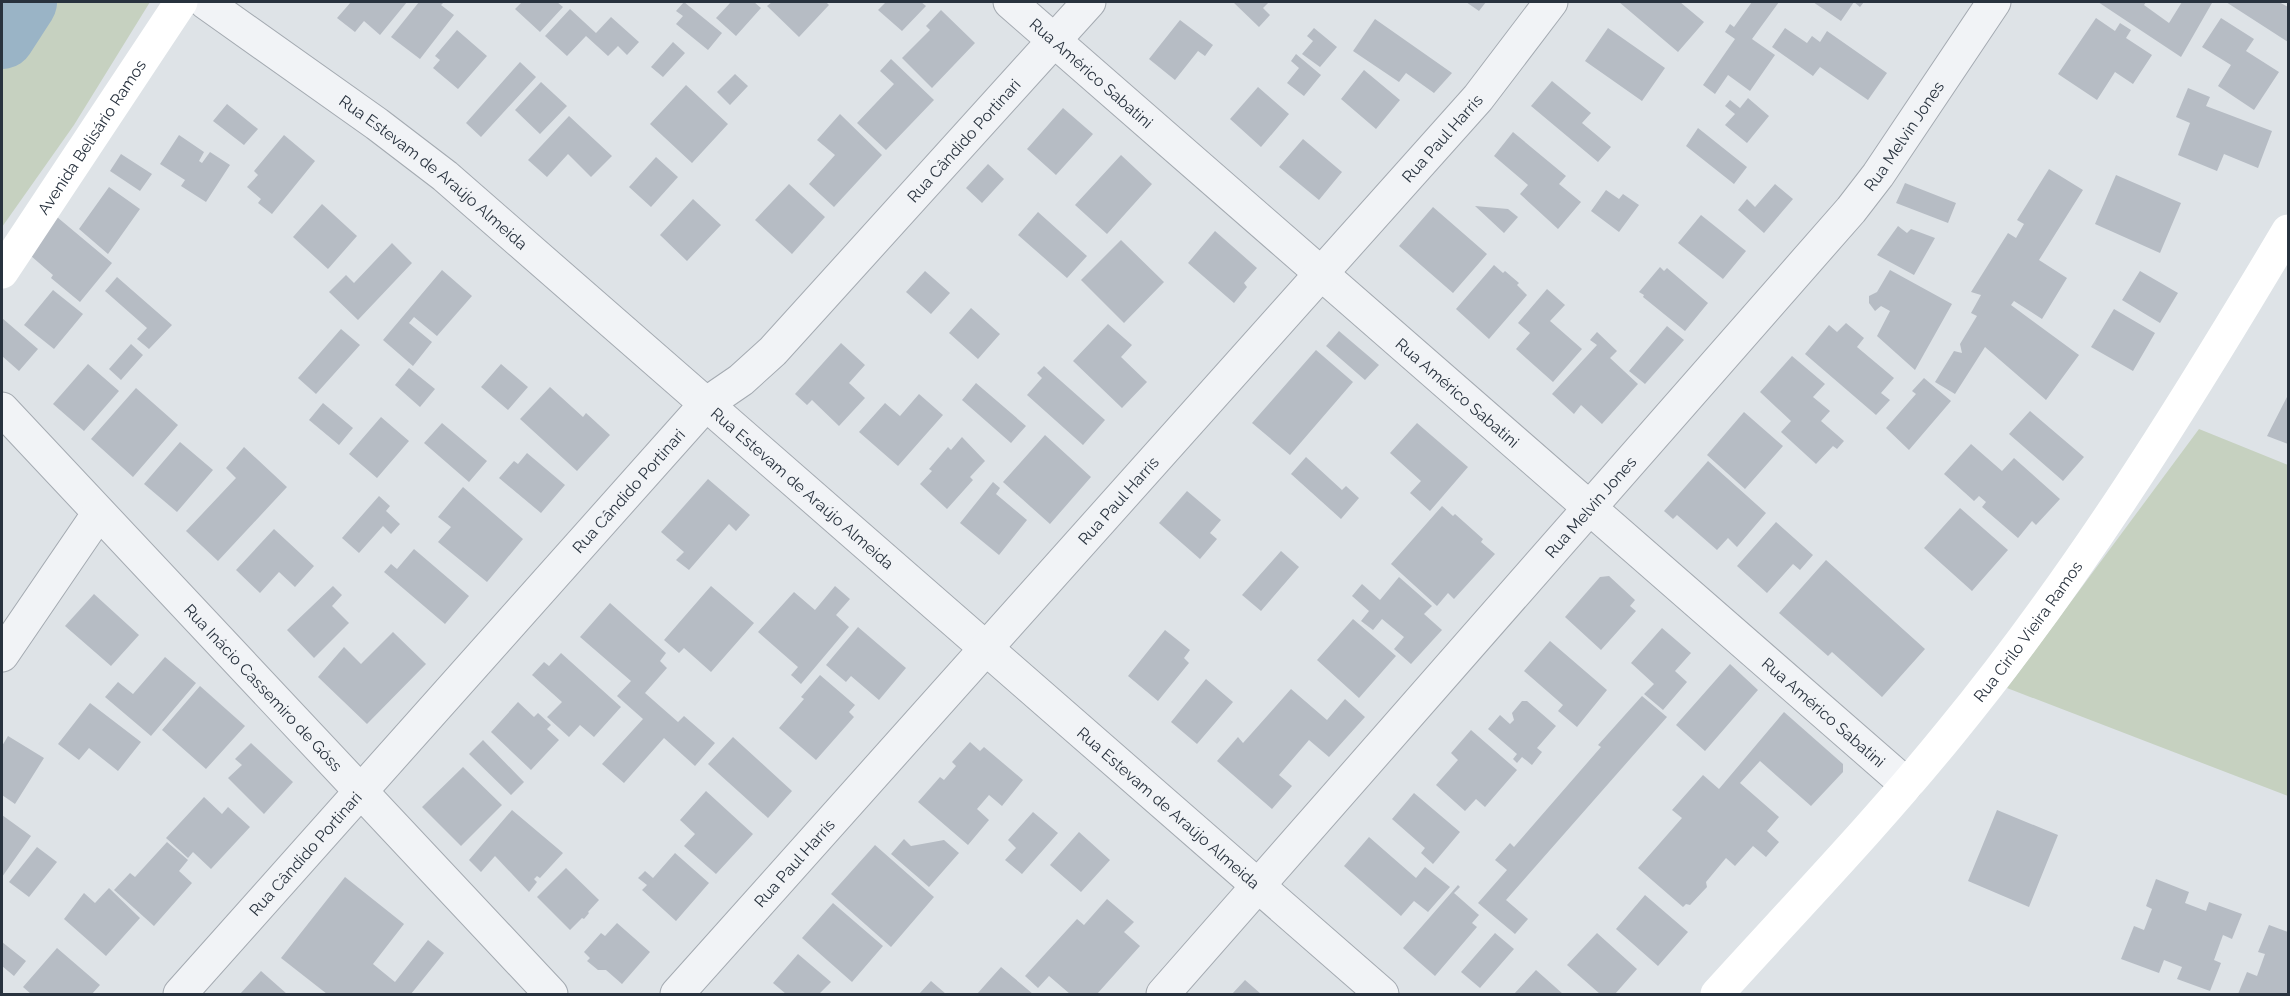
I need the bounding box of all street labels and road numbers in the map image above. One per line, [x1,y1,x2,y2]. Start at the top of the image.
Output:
street label: Rua Américo Sabatini [1026,15,1157,132]
street label: Avenida Belisário Ramos [34,56,150,218]
street label: Rua Cândido Portinari [903,75,1025,206]
street label: Rua Melvin Jones [1860,78,1948,195]
street label: Rua Paul Harris [1398,90,1487,186]
street label: Rua Estevam de Araújo Almeida [335,91,531,254]
street label: Rua Américo Sabatini [1392,334,1523,452]
street label: Rua Estevam de Araújo Almeida [707,404,897,573]
street label: Rua Cândido Portinari [569,425,689,557]
street label: Rua Melvin Jones [1541,452,1641,562]
street label: Rua Paul Harris [1074,453,1163,549]
street label: Rua Cirilo Vieira Ramos [1970,557,2087,706]
street label: Rua Inácio Cassemiro de Góss [180,600,346,776]
street label: Rua Américo Sabatini [1758,654,1889,771]
street label: Rua Estevam de Araújo Almeida [1073,723,1263,893]
street label: Rua Cândido Portinari [245,788,366,920]
street label: Rua Paul Harris [750,815,839,911]

